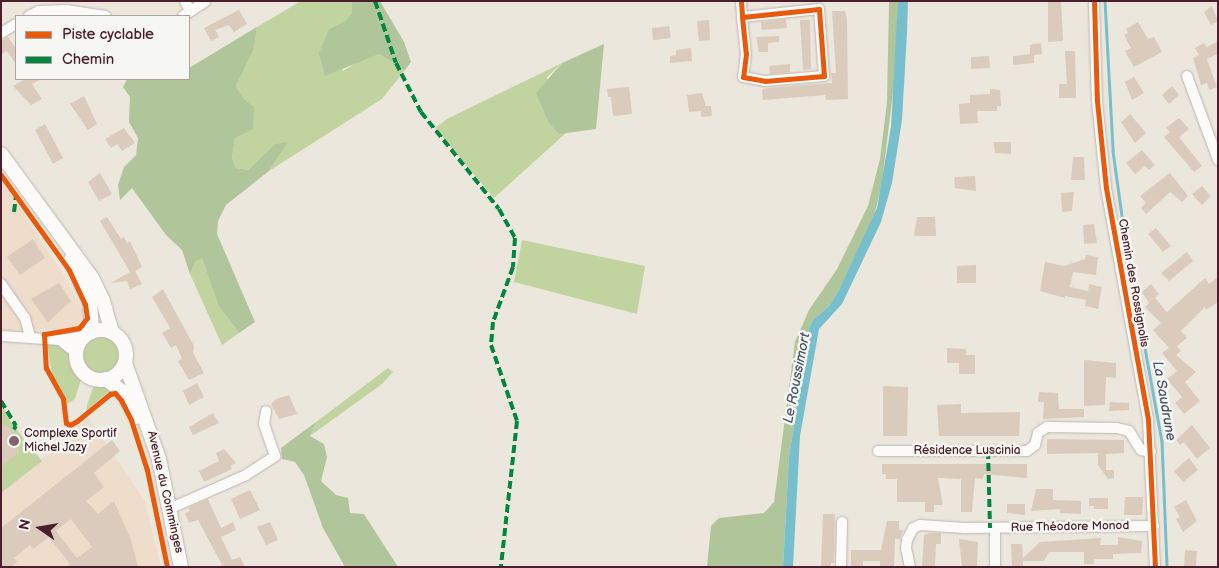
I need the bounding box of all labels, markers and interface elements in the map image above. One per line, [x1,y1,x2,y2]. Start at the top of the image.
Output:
legend [15,15,190,80]
text: Piste cyclable [62,25,154,44]
text: Chemin [62,50,114,69]
street label: Chemin des Rossignolis [1115,218,1151,348]
water label: Le Roussimort [780,331,814,425]
water label: La Saudrune [1149,360,1179,442]
place label: Complexe Sportif Michel Jazy [24,427,117,455]
street label: Avenue du Comminges [144,429,186,555]
marker: Complexe Sportif Michel Jazy [8,435,20,447]
street label: Résidence Luscinia [913,444,1021,458]
north arrow [15,503,65,553]
text: N [15,517,34,532]
street label: Rue Théodore Monod [1010,519,1130,535]

